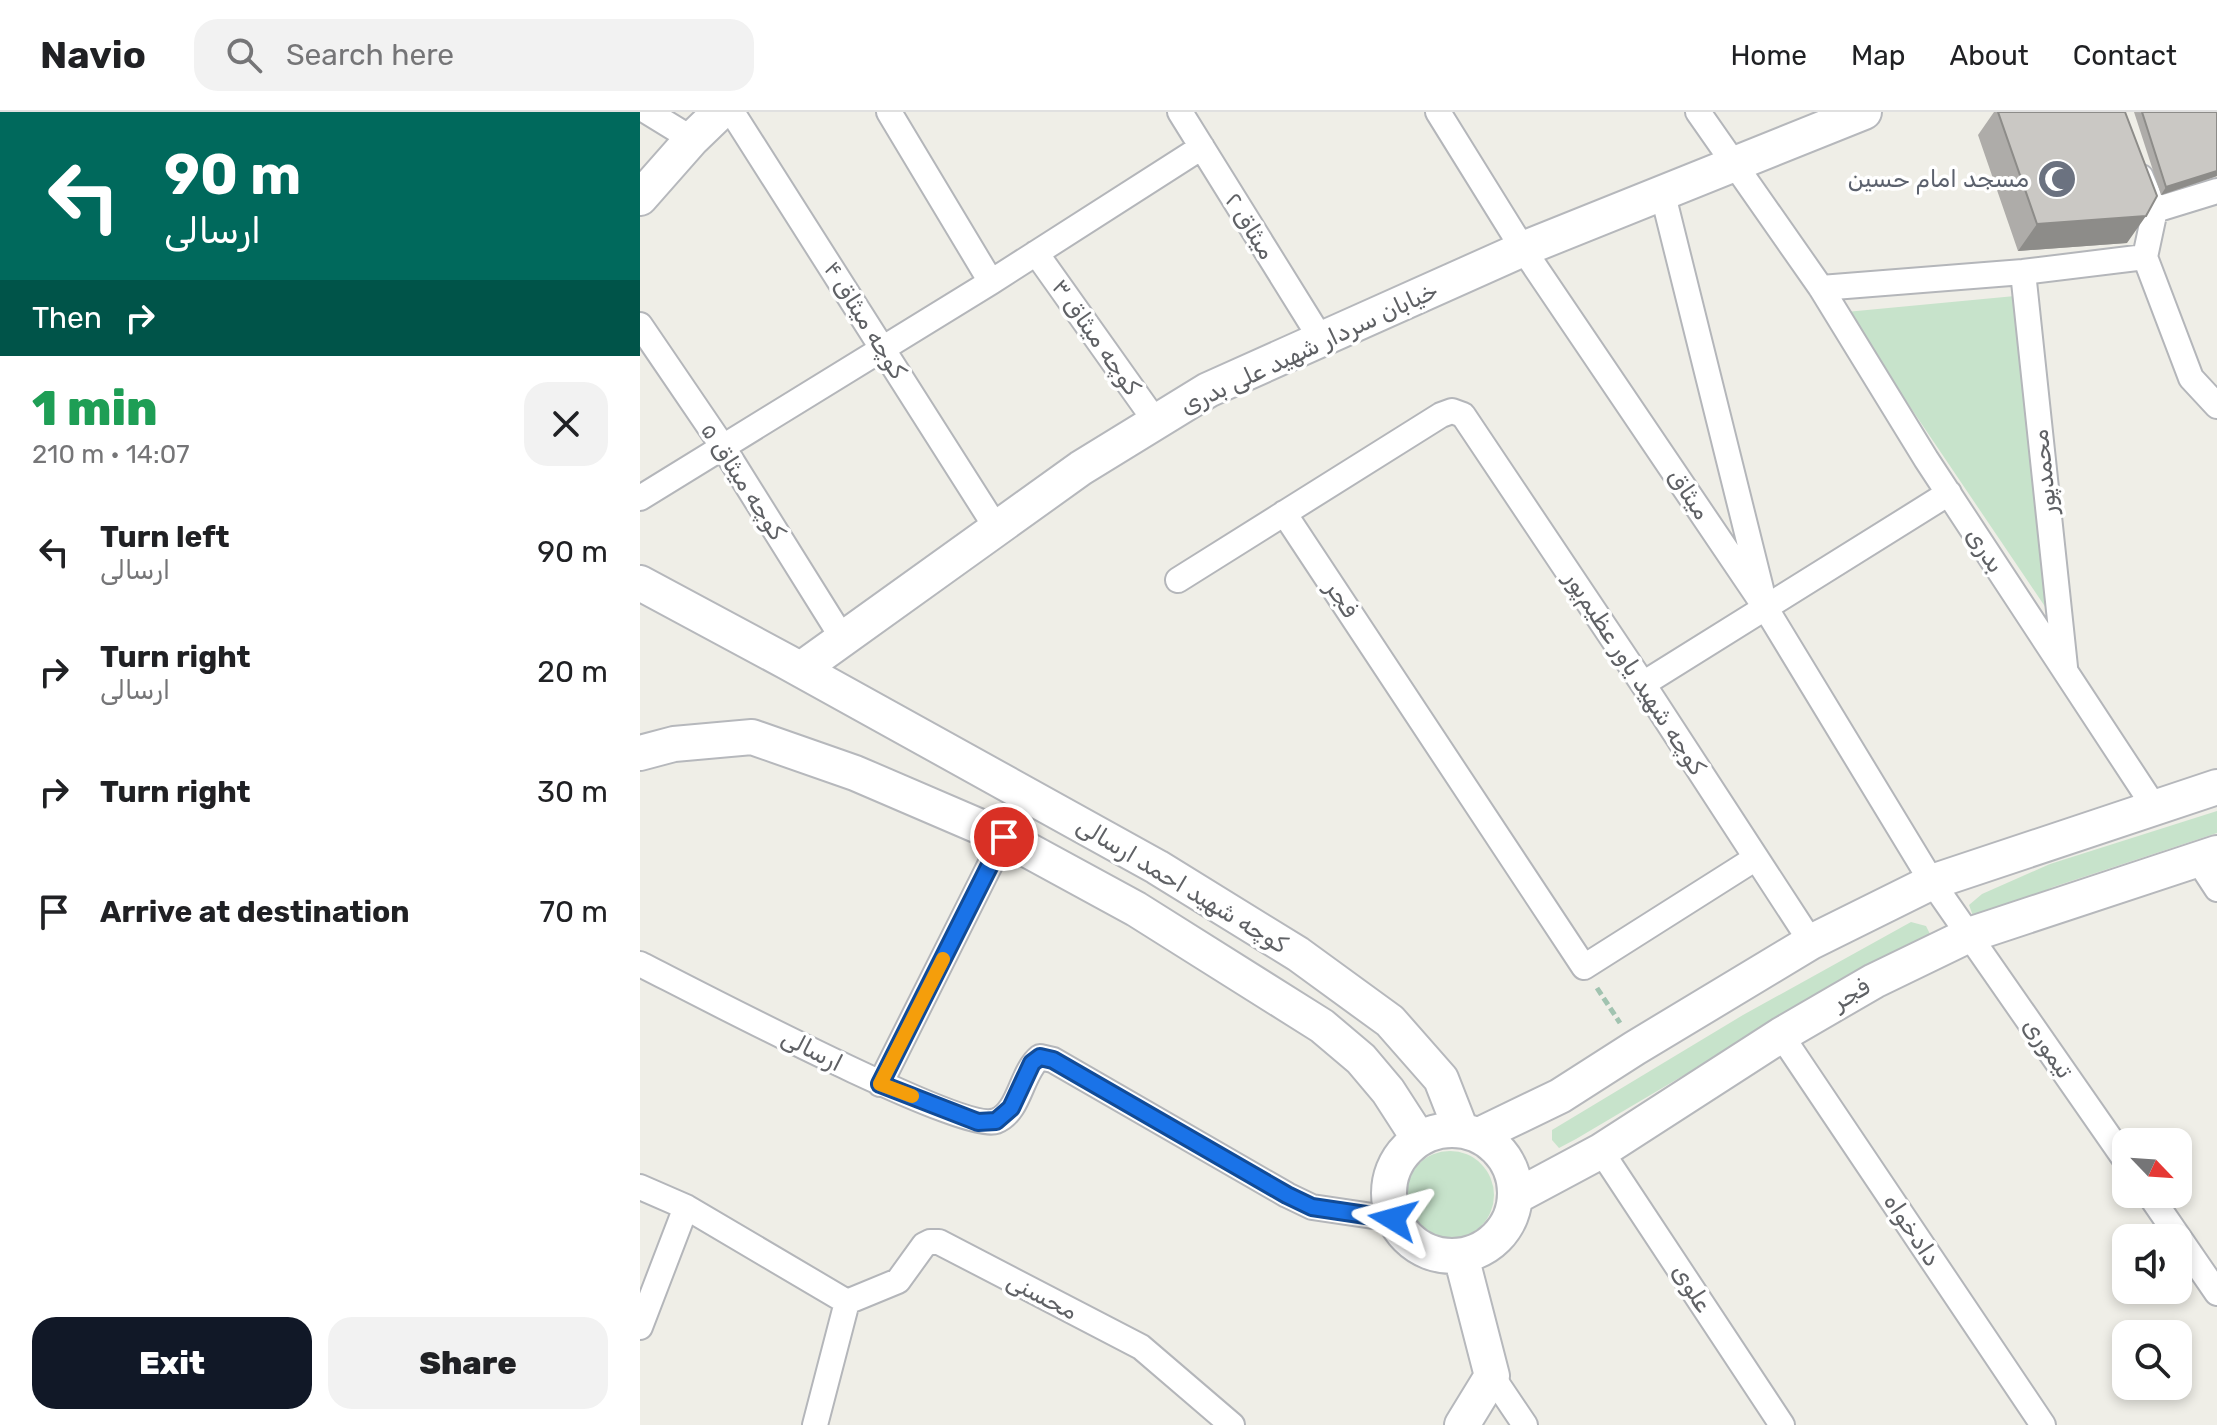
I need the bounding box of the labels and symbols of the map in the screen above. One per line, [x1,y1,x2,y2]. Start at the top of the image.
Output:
mosque icon: مسجد امام حسین [2036,158,2078,200]
place label: مسجد امام حسین [1848,165,2029,195]
street label: میثاق ۲ [1219,188,1281,264]
street label: کوچه میثاق ۴ [818,256,912,384]
street label: کوچه میثاق ۳ [1046,274,1146,400]
street label: خیابان سردار شهید علی بدری [1176,276,1442,420]
street label: کوچه میثاق ۵ [695,417,791,545]
street label: محمدپور [2026,428,2065,518]
street label: میثاق [1662,463,1716,525]
street label: بدری [1960,522,2010,578]
street label: کوچه شهید یاور عظیم‌پور [1556,564,1711,781]
street label: فجر [1318,573,1364,623]
pin [970,803,1038,871]
street label: کوچه شهید احمد ارسالی [1072,811,1293,959]
street label: فجر [1826,972,1875,1017]
street label: تیموری [2017,1012,2079,1084]
street label: ارسالی [777,1023,847,1077]
north arrow [2112,1128,2192,1208]
position arrow [1351,1177,1435,1261]
street label: دادخواه [1878,1189,1946,1271]
street label: علوی [1666,1259,1718,1317]
street label: محسنی [1002,1266,1082,1326]

